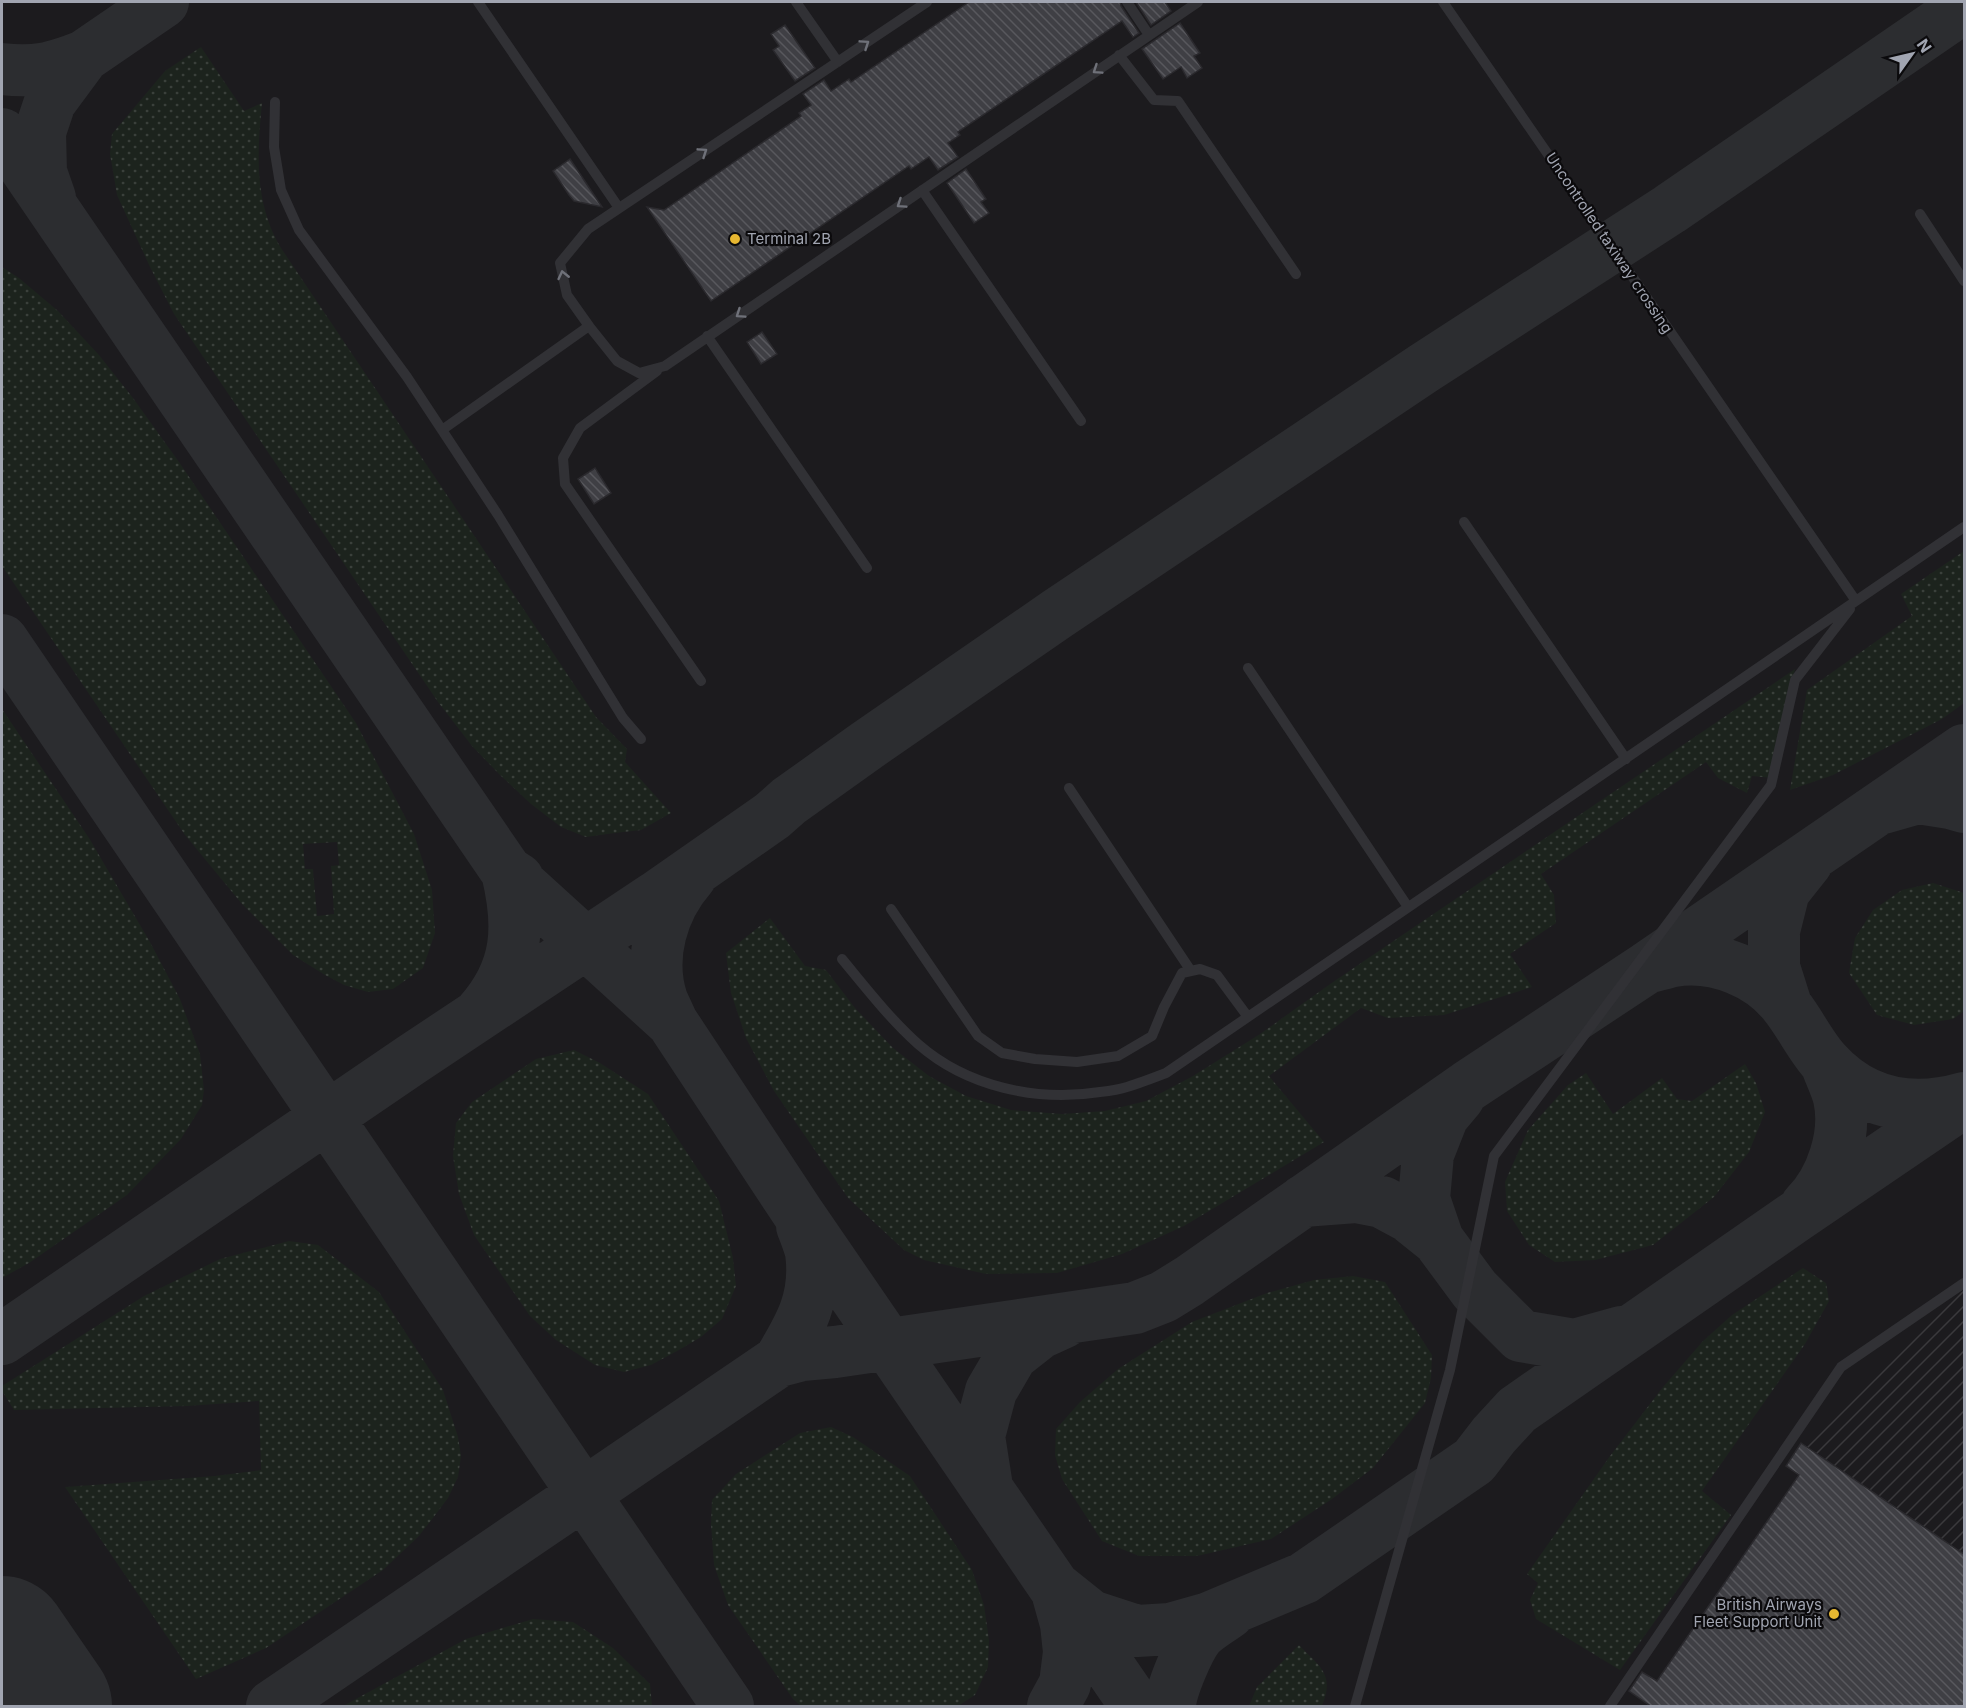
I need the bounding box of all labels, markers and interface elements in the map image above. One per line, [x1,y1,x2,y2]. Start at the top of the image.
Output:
north arrow [1882,24,1942,84]
text: N [1913,35,1936,56]
one-way arrow [859,40,870,51]
one-way arrow [1093,63,1104,74]
one-way arrow [697,148,708,159]
street label: Uncontrolled taxiway crossing [1542,149,1677,337]
one-way arrow [897,196,908,207]
place label: Terminal 2B [747,229,831,248]
marker: Terminal 2B [728,232,742,246]
one-way arrow [557,270,570,280]
one-way arrow [736,307,747,318]
place label: British Airways Fleet Support Unit [1693,1595,1822,1631]
marker: British Airways Fleet Support Unit [1827,1607,1841,1621]

